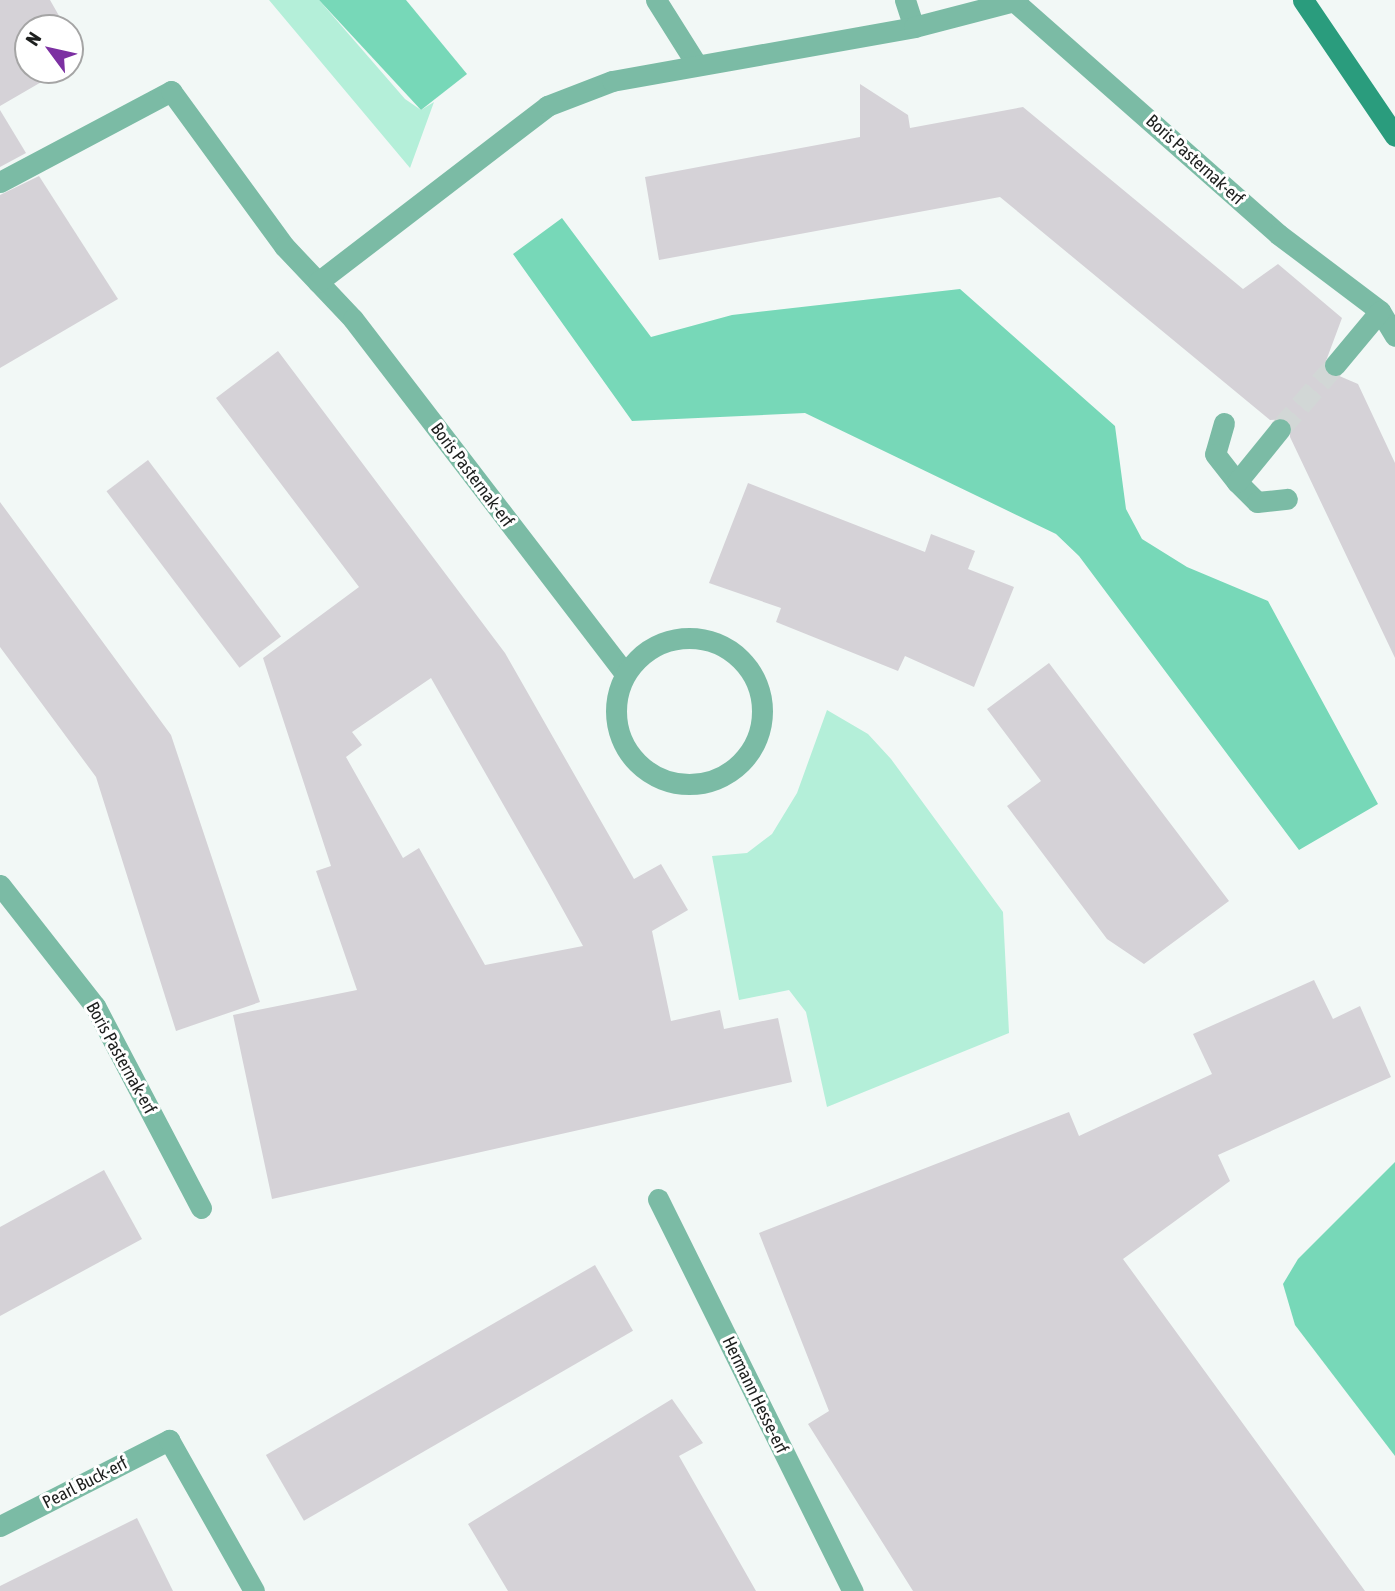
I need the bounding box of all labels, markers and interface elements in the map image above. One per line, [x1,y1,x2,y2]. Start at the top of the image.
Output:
north arrow [14,14,84,84]
text: N [21,28,45,49]
street label: Boris Pasternak-erf [1141,110,1249,210]
street label: Boris Pasternak-erf [426,419,518,531]
street label: Boris Pasternak-erf [81,998,161,1118]
street label: Hermann Hesse-erf [717,1333,793,1457]
street label: Pearl Buck-erf [39,1452,131,1514]

